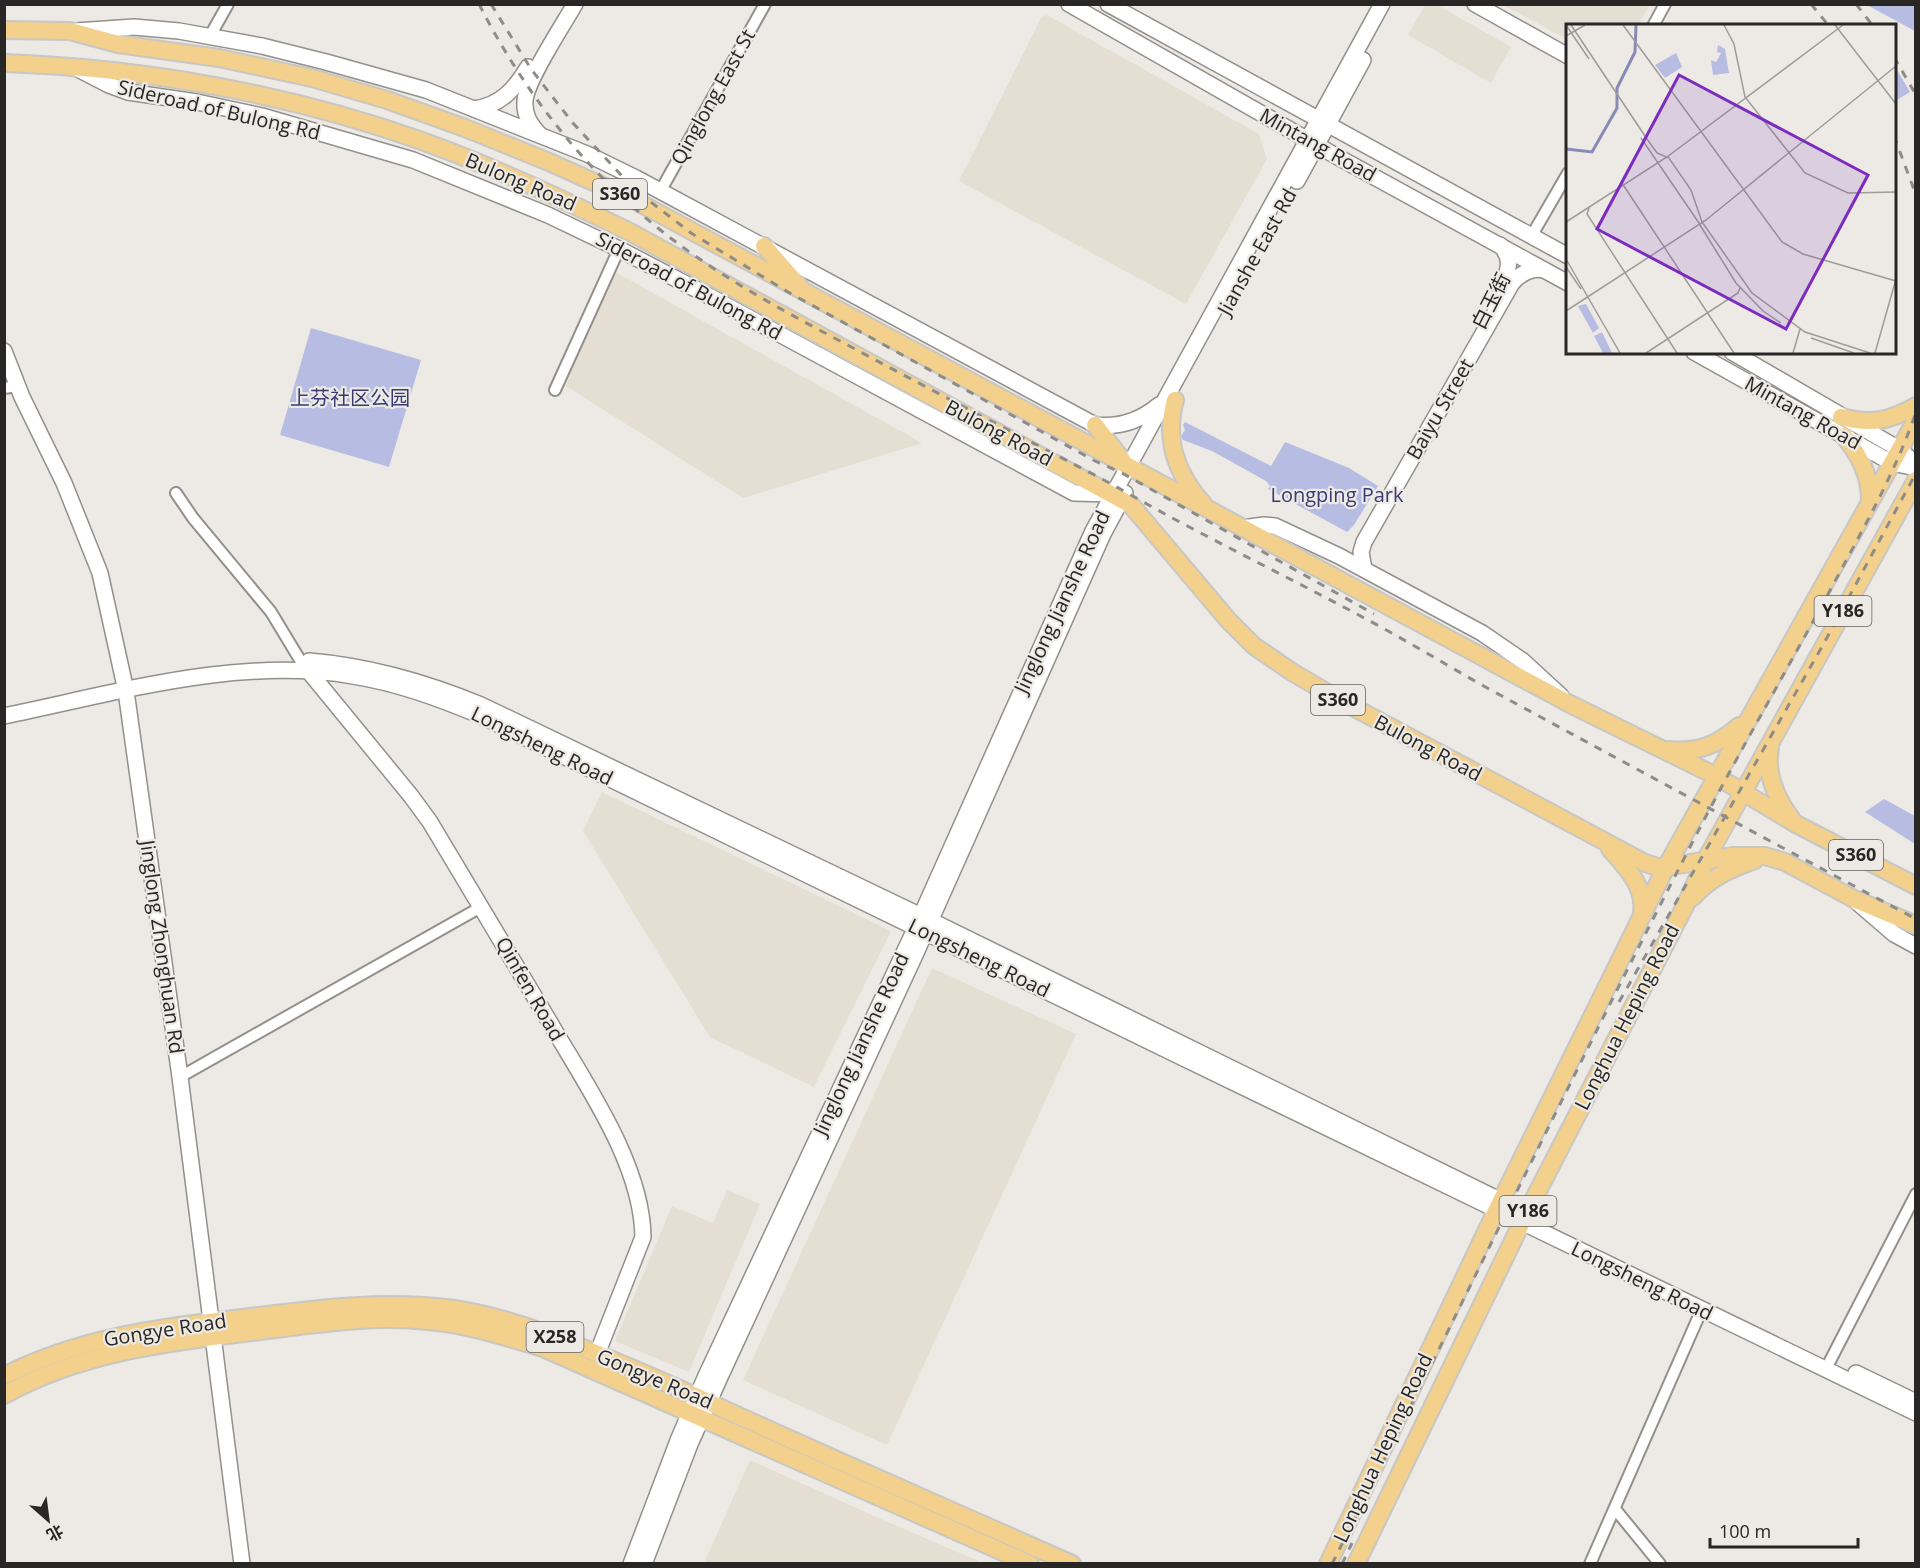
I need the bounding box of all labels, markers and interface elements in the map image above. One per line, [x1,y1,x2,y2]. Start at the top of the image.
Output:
street label: Qinglong East St [664,24,761,169]
inset map [1566,24,1896,354]
street label: Sideroad of Bulong Rd [115,73,323,146]
street label: Mintang Road [1255,101,1381,188]
street label: Bulong Road [461,146,581,217]
road number: S360 [593,179,647,209]
street label: Jianshe East Rd [1210,184,1302,322]
street label: Sideroad of Bulong Rd [591,225,787,346]
street label: 白玉街 [1465,268,1516,334]
street label: Baiyu Street [1400,353,1479,464]
street label: Mintang Road [1740,369,1866,456]
park label: 上芬社区公园 [290,384,410,411]
street label: Bulong Road [941,393,1058,472]
park label: Longping Park [1270,481,1404,508]
street label: Jinglong Jianshe Road [1006,506,1116,699]
road number: Y186 [1814,596,1872,626]
road number: S360 [1311,685,1365,715]
street label: Longsheng Road [467,700,618,792]
street label: Bulong Road [1370,708,1487,787]
street label: Jinglong Zhonghuan Rd [134,836,191,1056]
road number: S360 [1829,840,1883,870]
street label: Longsheng Road [904,912,1055,1004]
street label: Longhua Heping Road [1568,919,1685,1115]
street label: Qinfen Road [490,932,571,1046]
street label: Jinglong Jianshe Road [805,948,915,1141]
road number: Y186 [1500,1196,1556,1226]
street label: Longsheng Road [1567,1235,1718,1327]
street label: Gongye Road [102,1306,228,1353]
road number: X258 [526,1322,584,1352]
street label: Gongye Road [593,1342,717,1415]
street label: Longhua Heping Road [1327,1349,1438,1547]
north arrow [18,1490,78,1550]
scale bar [1710,1511,1858,1549]
text: 100 m [1719,1519,1771,1543]
text: 北 [43,1520,67,1547]

